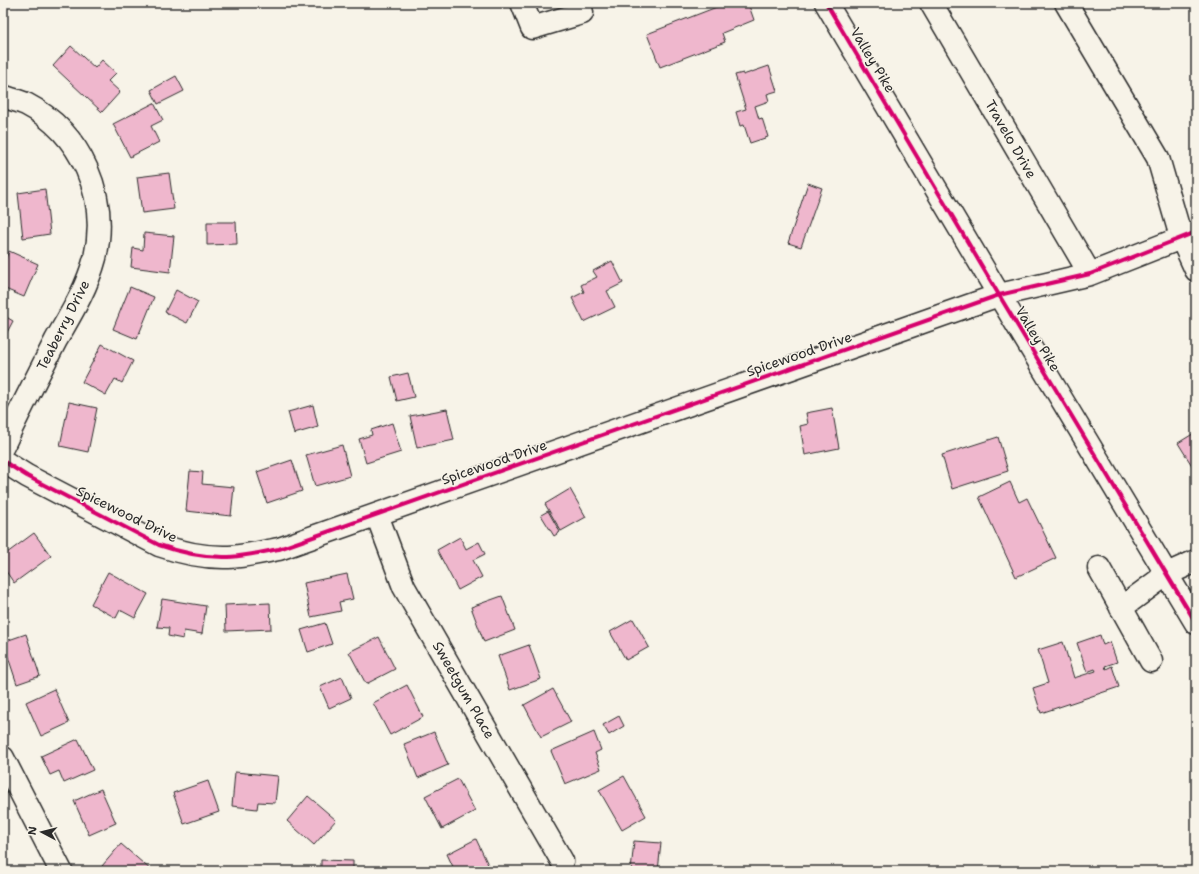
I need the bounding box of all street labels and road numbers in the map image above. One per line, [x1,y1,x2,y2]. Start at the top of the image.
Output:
street label: Valley Pike [846,24,900,96]
street label: Travelo Drive [981,96,1041,182]
street label: Teaberry Drive [33,277,93,373]
street label: Valley Pike [1011,303,1065,375]
street label: Spicewood Drive [744,327,854,380]
street label: Spicewood Drive [439,435,549,488]
street label: Spicewood Drive [73,482,181,546]
street label: Sweetgum Place [429,638,499,742]

